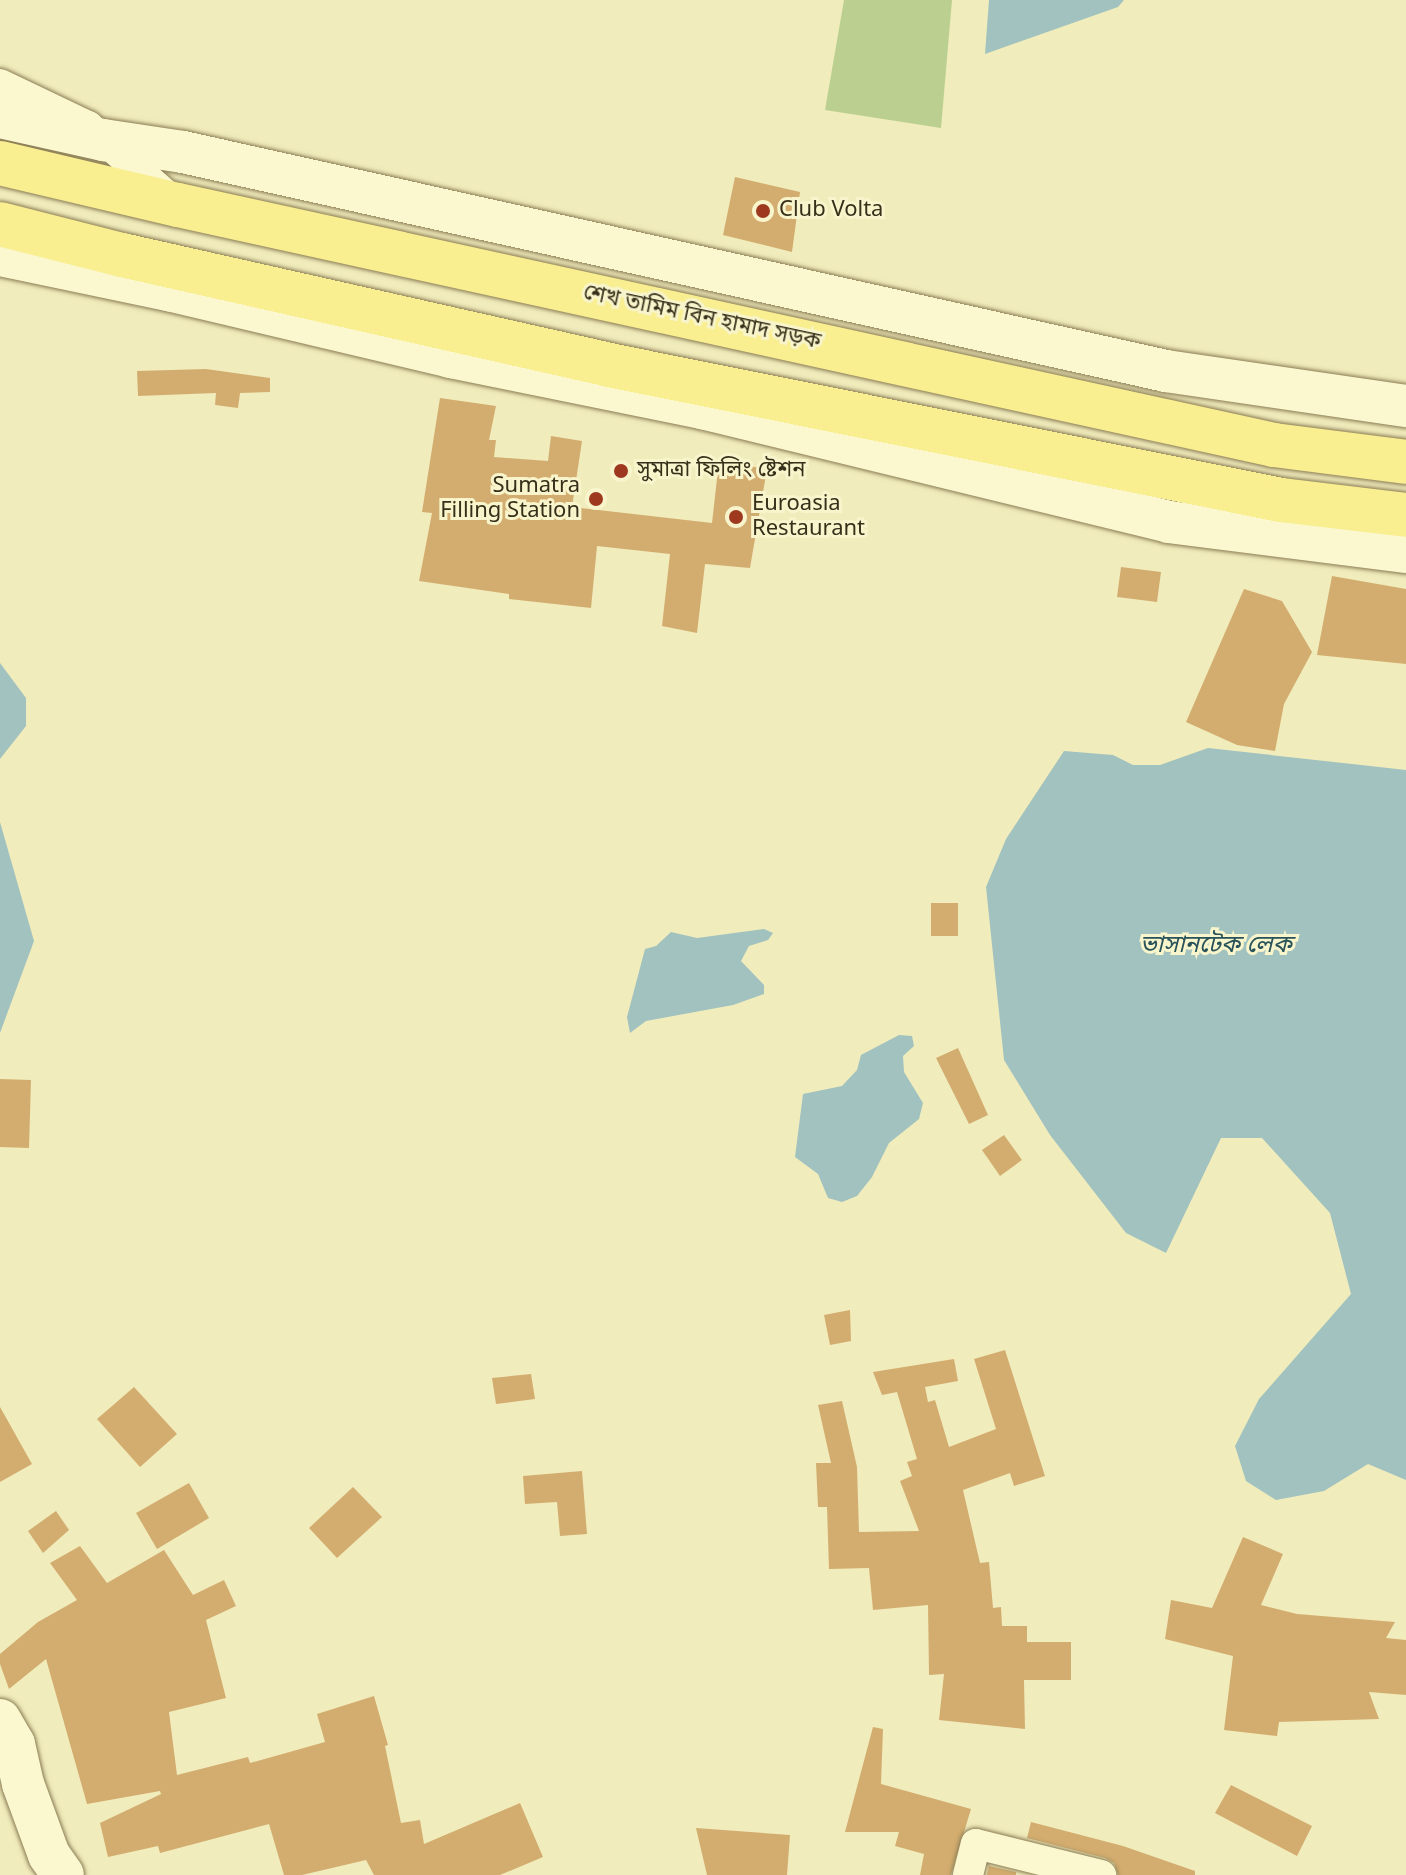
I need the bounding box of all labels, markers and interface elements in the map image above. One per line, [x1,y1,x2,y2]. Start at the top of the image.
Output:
place label: Club Volta [779,198,883,224]
marker: Club Volta [754,202,772,220]
street label: শেখ তামিম বিন হামাদ সড়ক [581,280,823,356]
place label: সুমাত্রা ফিলিং ষ্টেশন [637,458,805,484]
marker: সুমাত্রা ফিলিং ষ্টেশন [612,462,630,480]
place label: Sumatra Filling Station [440,473,580,524]
marker: Sumatra Filling Station [587,490,605,508]
place label: Euroasia Restaurant [752,491,865,542]
marker: Euroasia Restaurant [727,508,745,526]
water label: ভাসানটেক লেক [1140,933,1292,961]

